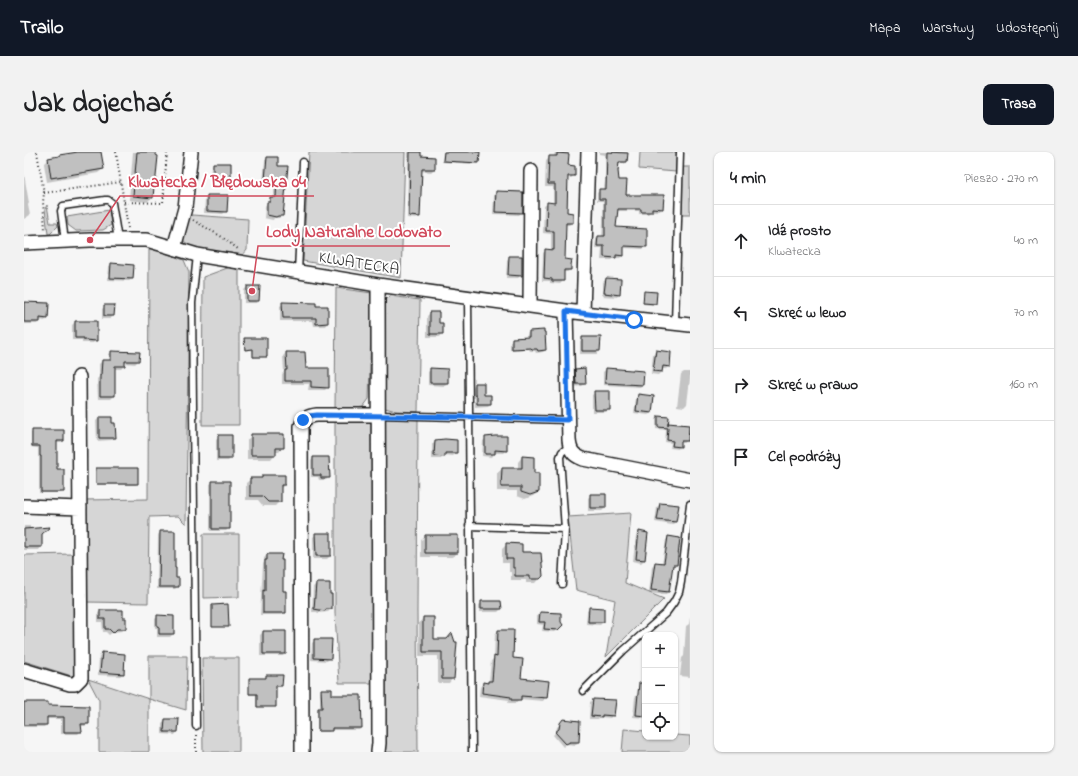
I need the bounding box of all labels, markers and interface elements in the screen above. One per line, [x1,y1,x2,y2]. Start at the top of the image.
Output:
text: Trailo [20,15,64,42]
text: Mapa [869,18,901,39]
text: Warstwy [923,18,974,39]
text: Udostępnij [996,18,1058,39]
text: Jak dojechać [24,84,173,125]
button: Trasa [983,84,1054,125]
text: 4 min [730,166,766,191]
callout: Klwatecka / Błędowska 04 [120,167,314,196]
text: Pieszo · 270 m [964,169,1038,188]
text: Klwatecka / Błędowska 04 [128,170,307,195]
callout: Lody Naturalne Lodovato [258,217,450,246]
text: Lody Naturalne Lodovato [266,220,442,247]
text: Idź prosto [768,220,831,242]
icon: ahead [730,230,752,252]
text: 40 m [1014,231,1038,250]
text: Klwatecka [768,242,821,261]
street label: KLWATECKA [317,246,401,282]
icon: left [730,302,752,324]
text: Skręć w lewo [768,302,846,324]
text: 70 m [1014,303,1038,322]
route start [625,311,643,329]
icon: right [730,374,752,396]
text: Skręć w prawo [768,374,858,396]
text: 160 m [1009,375,1038,394]
route end [294,411,312,429]
icon: arrive [730,446,752,468]
text: Cel podróży [768,446,841,468]
map controls [642,632,678,740]
button: + [642,632,678,668]
button: − [642,668,678,704]
button: locate [642,704,678,740]

